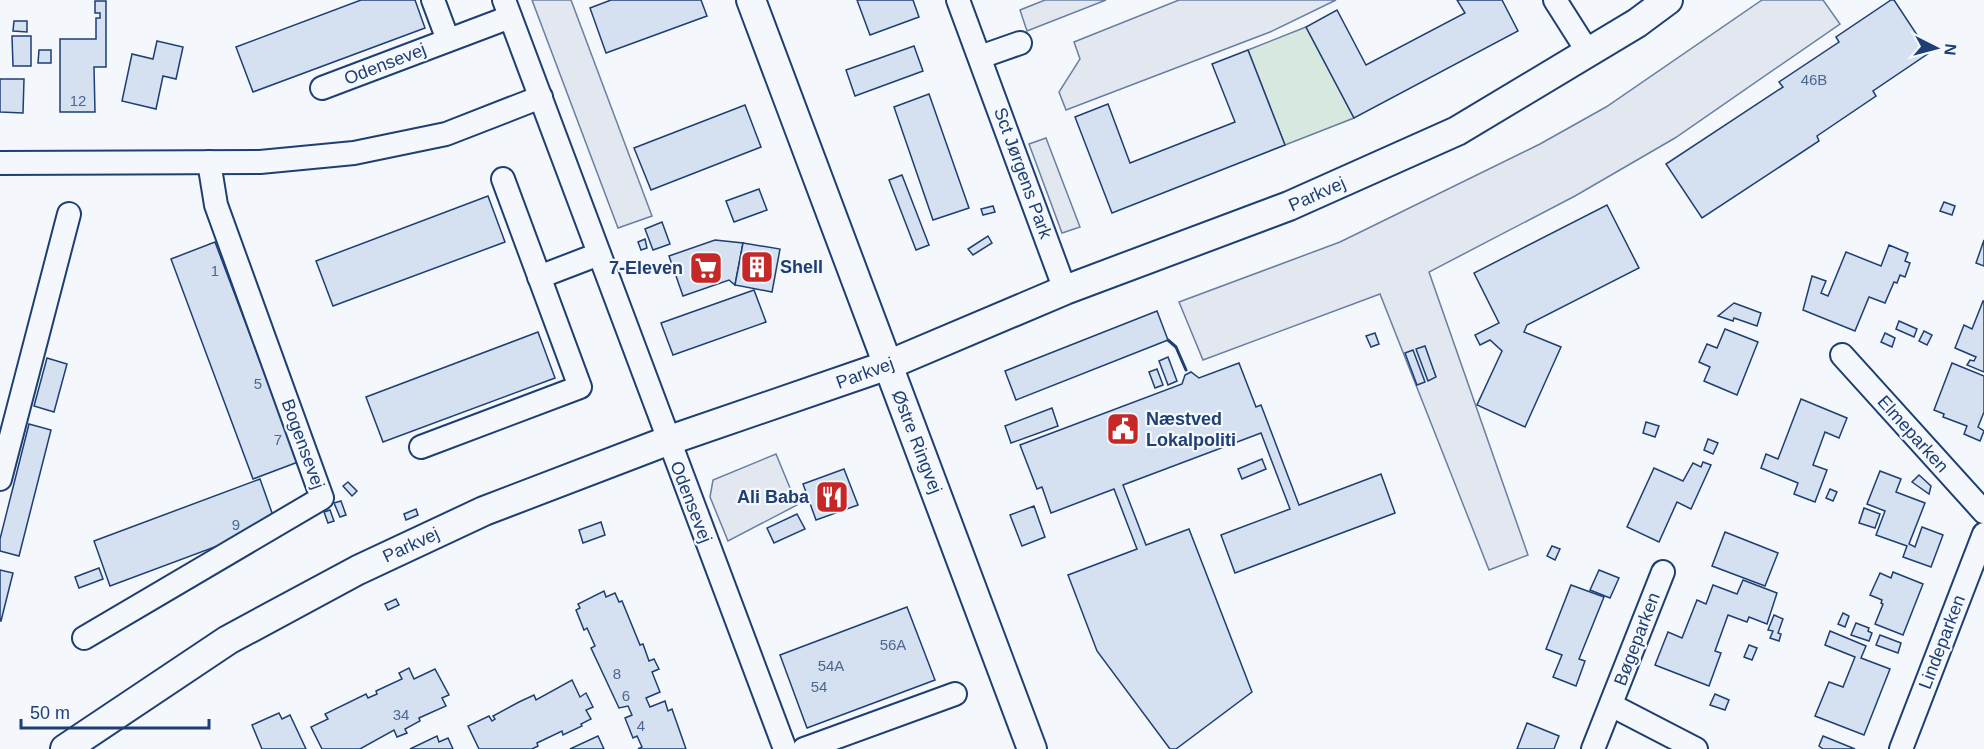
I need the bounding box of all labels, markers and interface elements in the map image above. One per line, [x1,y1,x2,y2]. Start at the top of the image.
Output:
north arrow [1906,18,1966,78]
street label: Odensevej [341,39,429,89]
text: N [1941,43,1959,56]
house number: 46B [1801,71,1827,88]
house number: 12 [70,92,86,109]
street label: Sct Jørgens Park [990,105,1056,242]
street label: Parkvej [1286,173,1348,215]
building icon: Shell [739,249,775,285]
supermarket icon: 7-Eleven [688,250,724,286]
place label: Shell [780,257,823,277]
place label: 7-Eleven [609,258,683,278]
house number: 1 [211,262,219,279]
street label: Parkvej [833,353,897,393]
house number: 5 [254,375,262,392]
street label: Østre Ringvej [888,388,946,496]
street label: Elmeparken [1873,392,1953,476]
street label: Bogensevej [278,396,328,492]
place label: Næstved Lokalpoliti [1146,409,1236,450]
public building icon: Næstved Lokalpoliti [1105,411,1141,447]
house number: 7 [274,431,282,448]
street label: Odensevej [666,458,716,546]
restaurant icon: Ali Baba [814,479,850,515]
place label: Ali Baba [737,487,810,507]
house number: 9 [232,516,240,533]
street label: Parkvej [380,523,442,567]
street label: Bøgeparken [1610,590,1664,688]
street label: Lindeparken [1915,592,1969,692]
house number: 56A [880,636,906,653]
house number: 54A [818,657,844,674]
house number: 8 [613,665,621,682]
house number: 54 [811,678,827,695]
house number: 6 [622,687,630,704]
scale bar [21,692,208,730]
text: 50 m [30,703,70,723]
house number: 34 [393,706,409,723]
house number: 4 [637,717,645,734]

